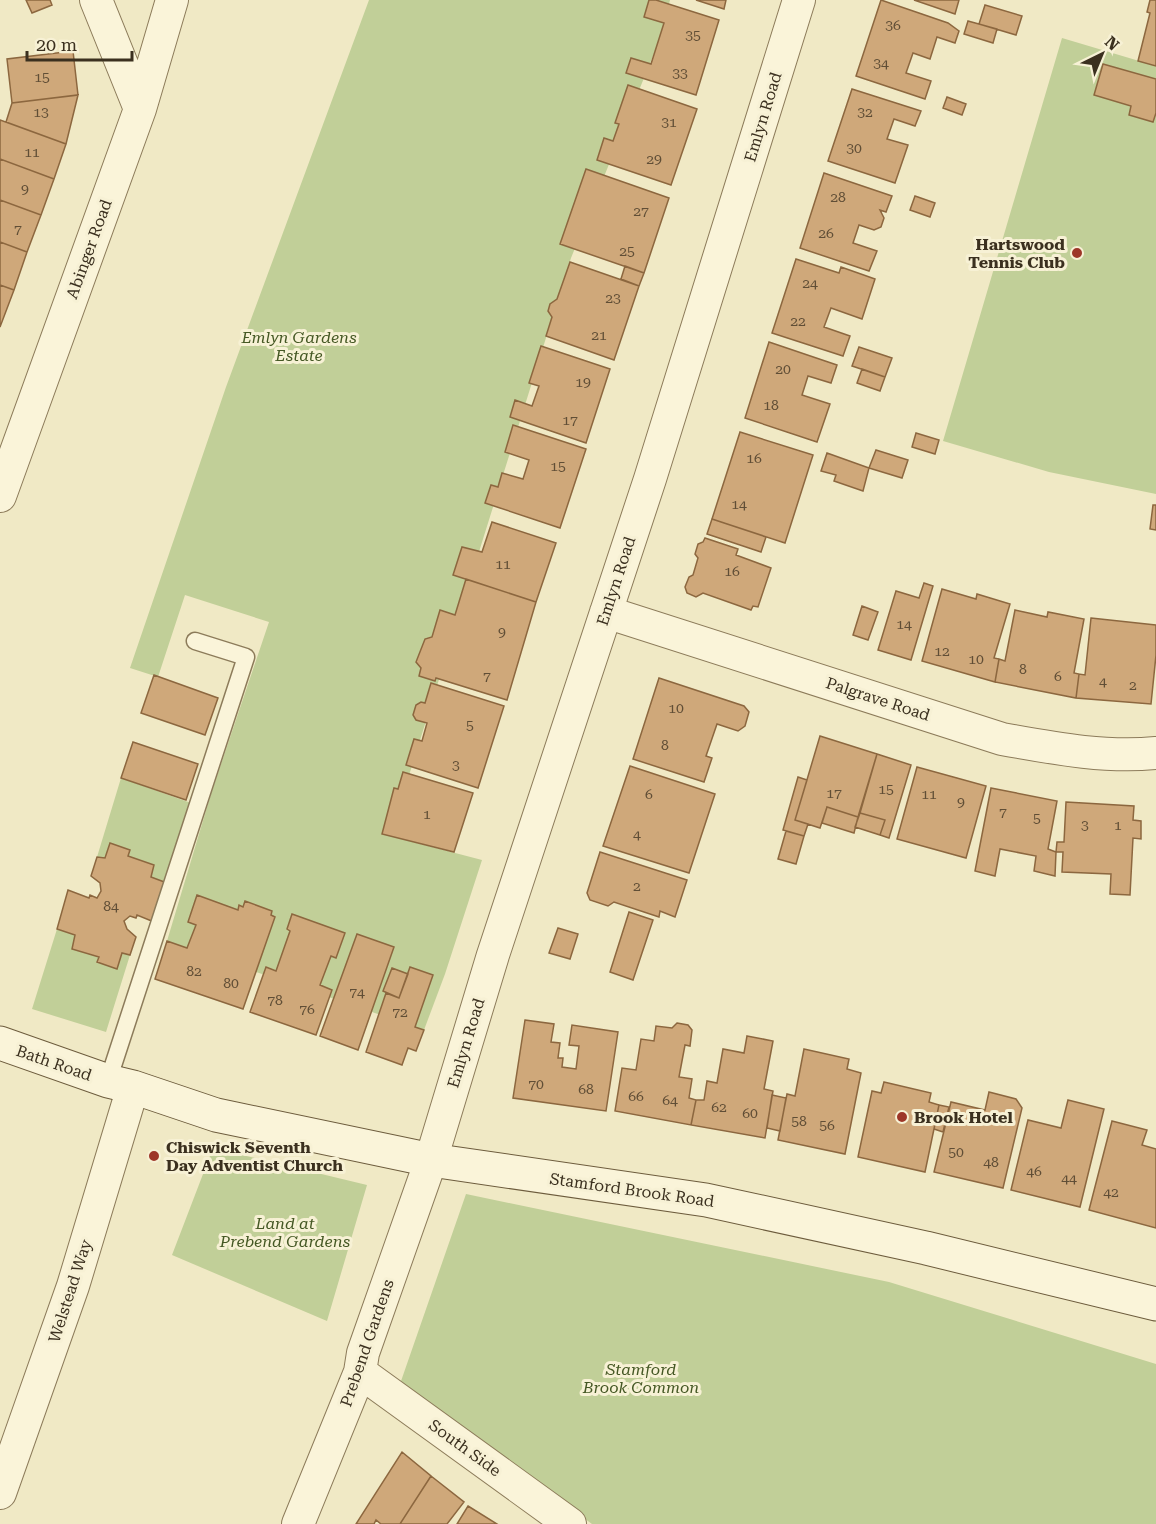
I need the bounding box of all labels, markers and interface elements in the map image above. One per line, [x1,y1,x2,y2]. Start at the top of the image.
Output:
house number: 36 [885,17,901,33]
scale bar [27,24,132,62]
north arrow [1072,24,1132,84]
house number: 35 [685,27,701,43]
text: N [1101,32,1123,55]
text: 20 m [36,34,77,55]
house number: 34 [873,55,889,71]
house number: 33 [672,65,688,81]
house number: 15 [34,69,50,85]
street label: Emlyn Road [740,70,786,164]
house number: 13 [33,104,49,120]
house number: 32 [857,104,873,120]
house number: 31 [661,114,677,130]
house number: 30 [846,140,862,156]
house number: 11 [24,144,40,160]
house number: 29 [646,151,662,167]
house number: 9 [21,181,29,197]
house number: 28 [830,189,846,205]
street label: Abinger Road [62,197,116,301]
house number: 27 [633,203,649,219]
house number: 7 [14,221,22,237]
house number: 26 [818,225,834,241]
place label: Hartswood Tennis Club [968,235,1065,272]
house number: 25 [619,243,635,259]
marker: Hartswood Tennis Club [1070,246,1084,260]
house number: 24 [802,275,818,291]
house number: 23 [605,290,621,306]
house number: 22 [790,313,806,329]
house number: 21 [591,327,607,343]
park label: Emlyn Gardens Estate [240,328,357,365]
house number: 20 [775,361,791,377]
house number: 19 [575,374,591,390]
house number: 18 [763,397,779,413]
house number: 17 [562,412,578,428]
house number: 16 [746,450,762,466]
house number: 15 [550,458,566,474]
house number: 14 [731,496,747,512]
street label: Emlyn Road [593,534,639,628]
house number: 11 [495,556,511,572]
house number: 16 [724,563,740,579]
house number: 14 [896,616,912,632]
house number: 9 [498,624,506,640]
house number: 12 [934,643,950,659]
house number: 10 [968,651,984,667]
house number: 8 [1019,661,1027,677]
house number: 7 [483,668,491,684]
house number: 6 [1054,668,1062,684]
street label: Palgrave Road [824,673,932,725]
house number: 4 [1099,673,1107,689]
house number: 2 [1129,677,1137,693]
house number: 10 [668,700,684,716]
house number: 5 [466,717,474,733]
house number: 8 [661,737,669,753]
house number: 3 [452,757,460,773]
house number: 15 [878,781,894,797]
house number: 17 [826,785,842,801]
house number: 6 [645,786,653,802]
house number: 11 [921,786,937,802]
house number: 9 [957,794,965,810]
house number: 7 [999,804,1007,820]
house number: 1 [423,806,431,822]
house number: 5 [1033,810,1041,826]
house number: 3 [1081,817,1089,833]
house number: 1 [1114,817,1122,833]
house number: 4 [633,826,641,842]
house number: 2 [633,878,641,894]
house number: 84 [103,898,119,914]
house number: 82 [186,963,202,979]
house number: 80 [223,975,239,991]
house number: 74 [349,984,365,1000]
house number: 78 [267,992,283,1008]
street label: Emlyn Road [443,996,489,1090]
house number: 76 [299,1001,315,1017]
house number: 72 [392,1004,408,1020]
street label: Bath Road [14,1041,94,1085]
house number: 70 [528,1076,544,1092]
house number: 68 [578,1081,594,1097]
house number: 66 [628,1088,644,1104]
house number: 64 [662,1092,678,1108]
house number: 62 [711,1099,727,1115]
house number: 60 [742,1105,758,1121]
place label: Brook Hotel [914,1108,1013,1127]
marker: Brook Hotel [895,1110,909,1124]
house number: 58 [791,1113,807,1129]
house number: 56 [819,1117,835,1133]
place label: Chiswick Seventh Day Adventist Church [166,1138,343,1175]
house number: 50 [948,1144,964,1160]
marker: Chiswick Seventh Day Adventist Church [147,1149,161,1163]
house number: 48 [983,1154,999,1170]
house number: 46 [1026,1163,1042,1179]
street label: Stamford Brook Road [548,1169,716,1211]
house number: 44 [1061,1170,1077,1186]
house number: 42 [1103,1184,1119,1200]
park label: Land at Prebend Gardens [219,1214,350,1251]
street label: Welstead Way [44,1237,96,1345]
street label: Prebend Gardens [336,1276,398,1409]
park label: Stamford Brook Common [582,1360,699,1397]
street label: South Side [425,1415,505,1481]

